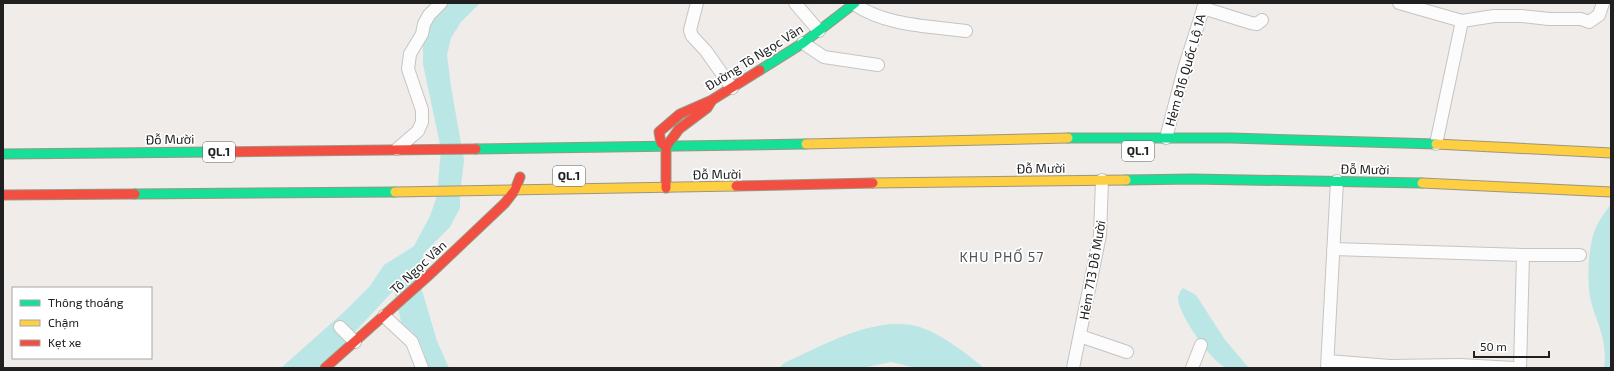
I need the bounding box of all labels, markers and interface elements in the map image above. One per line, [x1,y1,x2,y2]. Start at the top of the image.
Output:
street label: Hẻm 816 Quốc Lộ 1A [1161,12,1209,128]
street label: Đường Tô Ngọc Vân [702,20,806,94]
street label: Đỗ Mười [145,131,195,147]
road number: QL.1 [1122,141,1154,161]
road number: QL.1 [203,142,235,162]
street label: Đỗ Mười [1016,160,1066,176]
street label: Đỗ Mười [1340,161,1390,177]
road number: QL.1 [553,166,585,186]
street label: Đỗ Mười [692,166,742,182]
street label: Hẻm 713 Đỗ Mười [1075,219,1109,321]
street label: Tô Ngọc Vân [386,237,450,297]
district label: KHU PHỐ 57 [960,248,1044,265]
legend [12,287,152,359]
text: Thông thoáng [48,295,124,309]
text: Chậm [48,315,79,330]
scale bar [1474,333,1549,359]
text: Kẹt xe [48,335,81,350]
text: 50 m [1480,339,1507,353]

